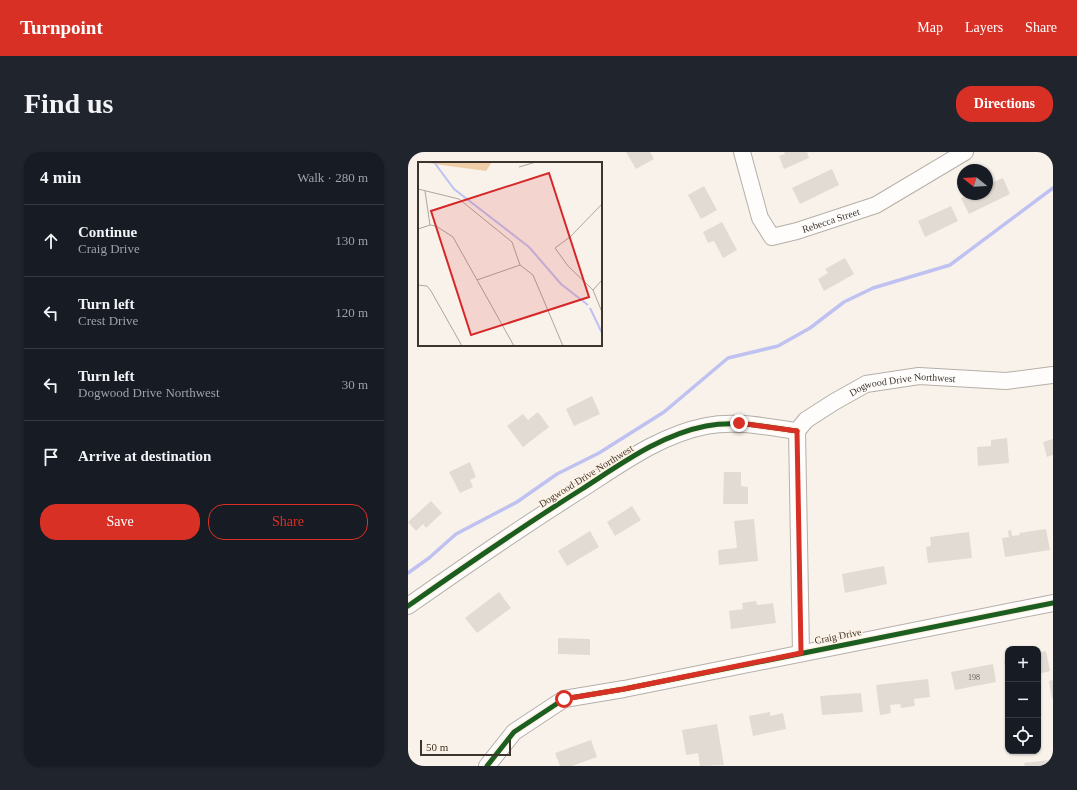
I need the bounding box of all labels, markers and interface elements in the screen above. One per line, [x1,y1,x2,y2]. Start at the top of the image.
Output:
text: Turnpoint [20,17,103,38]
text: Map [917,20,943,35]
text: Layers [965,20,1003,35]
text: Share [1025,20,1057,35]
button: Directions [956,86,1053,122]
text: Find us [24,88,114,119]
inset map [418,162,602,346]
north arrow [957,164,993,200]
text: 4 min [40,168,81,187]
text: Walk · 280 m [297,170,368,185]
street label: Rebecca Street [801,205,861,235]
text: Continue [78,224,137,240]
icon: ahead [40,230,62,252]
text: 130 m [335,233,368,248]
text: Craig Drive [78,241,140,256]
text: Turn left [78,296,135,312]
icon: left [40,302,62,324]
text: 120 m [335,305,368,320]
text: Crest Drive [78,313,138,328]
text: Turn left [78,368,135,384]
street label: Dogwood Drive Northwest [847,370,956,398]
icon: left [40,374,62,396]
text: 30 m [342,377,368,392]
text: Dogwood Drive Northwest [78,385,220,400]
route end [730,414,748,432]
street label: Dogwood Drive Northwest [537,442,635,510]
icon: arrive [40,446,62,468]
text: Arrive at destination [78,448,211,464]
button: Save [40,504,200,540]
button: Share [208,504,368,540]
street label: Craig Drive [814,626,863,646]
map controls [1005,646,1041,754]
button: + [1005,646,1041,682]
house number: 198 [968,673,980,682]
button: − [1005,682,1041,718]
route start [555,690,573,708]
button: locate [1005,718,1041,754]
scale bar [420,738,511,757]
text: 50 m [426,741,448,753]

